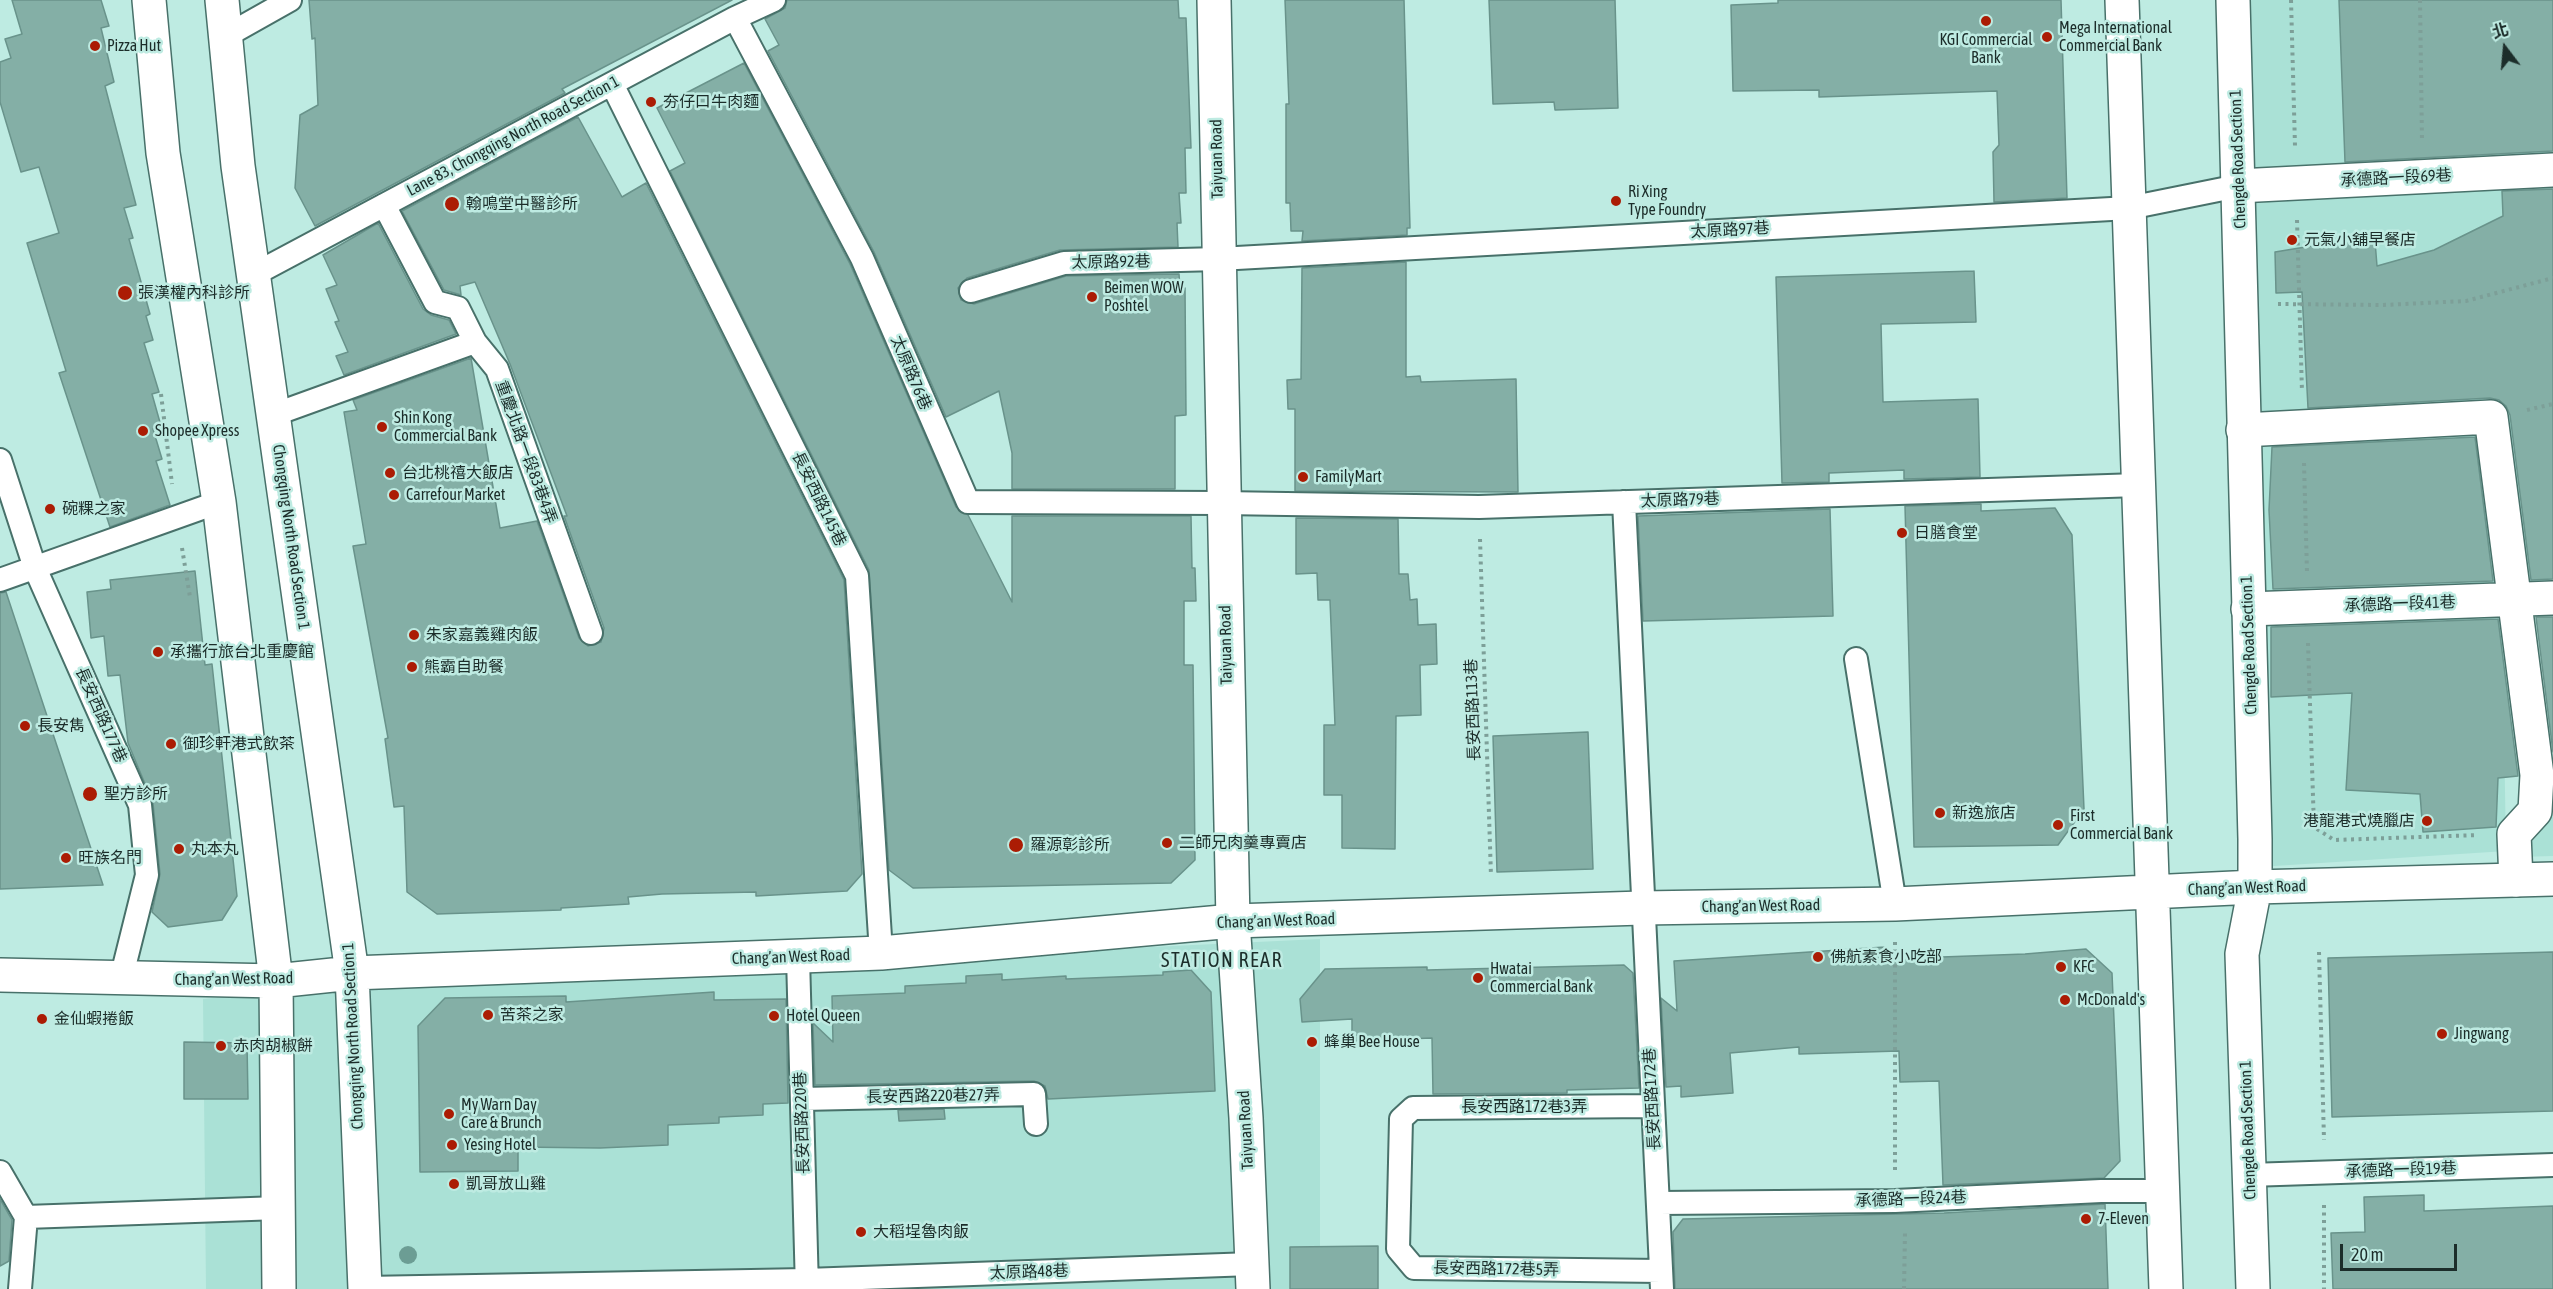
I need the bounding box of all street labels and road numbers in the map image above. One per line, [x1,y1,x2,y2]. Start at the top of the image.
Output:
street label: Lane 83, Chongqing North Road Section 1 [404,72,622,200]
street label: Chengde Road Section 1 [2226,89,2250,229]
street label: Taiyuan Road [1207,119,1227,199]
street label: 承德路一段69巷 [2340,166,2452,190]
street label: 太原路97巷 [1690,218,1770,242]
street label: 太原路92巷 [1071,252,1151,272]
street label: 太原路76巷 [887,333,935,413]
street label: 重慶北路一段83巷4弄 [491,378,561,526]
street label: Chongqing North Road Section 1 [268,443,314,631]
street label: 長安西路145巷 [788,449,850,549]
street label: 太原路79巷 [1640,489,1720,511]
street label: Chengde Road Section 1 [2237,575,2261,715]
street label: 承德路一段41巷 [2344,592,2456,616]
street label: Taiyuan Road [1216,605,1236,685]
street label: 長安西路113巷 [1462,658,1484,762]
street label: 長安西路177巷 [71,664,131,766]
street label: Chang’an West Road [2187,876,2307,900]
street label: Chang’an West Road [1702,895,1820,917]
street label: Chang’an West Road [1216,909,1336,933]
street label: Chongqing North Road Section 1 [339,942,367,1130]
street label: Chang’an West Road [731,945,851,969]
street label: Chang’an West Road [175,968,293,990]
street label: 長安西路172巷 [1640,1047,1664,1151]
street label: Chengde Road Section 1 [2236,1060,2260,1200]
street label: 長安西路220巷 [791,1071,813,1175]
street label: 長安西路220巷27弄 [866,1085,1000,1107]
street label: Taiyuan Road [1234,1090,1258,1170]
street label: 長安西路172巷3弄 [1461,1097,1587,1117]
street label: 承德路一段19巷 [2345,1158,2457,1182]
street label: 承德路一段24巷 [1855,1187,1967,1211]
street label: 長安西路172巷5弄 [1433,1258,1559,1280]
street label: 太原路48巷 [989,1261,1069,1283]

